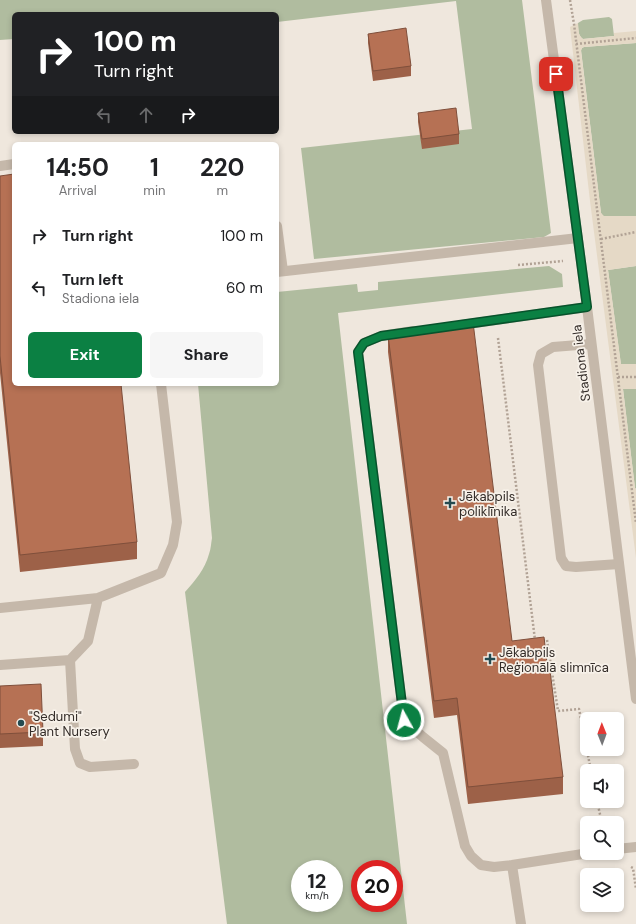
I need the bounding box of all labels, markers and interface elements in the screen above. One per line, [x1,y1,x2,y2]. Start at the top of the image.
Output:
text: 100 m [94,23,177,60]
icon: right [28,28,80,80]
pin [539,57,573,91]
text: Turn right [94,59,174,83]
icon: arrive [545,63,567,85]
icon: left [93,104,115,126]
icon: ahead [135,104,157,126]
icon: right [177,104,199,126]
text: 14:50 [47,152,109,183]
text: 1 [150,152,159,183]
text: 220 [200,152,244,183]
text: Arrival [59,182,97,199]
text: min [143,182,165,199]
text: m [216,182,228,199]
icon: right [28,225,50,247]
text: Turn right [62,226,133,246]
text: 100 m [220,226,263,246]
text: Turn left [62,270,123,290]
icon: left [28,277,50,299]
text: 60 m [226,278,263,298]
text: Stadiona iela [62,290,139,307]
street label: Stadiona iela [568,324,594,402]
button: Exit [28,332,142,378]
button: Share [150,332,263,378]
place label: Jēkabpils poliklīnika [459,488,517,520]
marker: Jēkabpils poliklīnika [444,497,456,509]
place label: Jēkabpils Reģionālā slimnīca [499,644,609,676]
marker: Jēkabpils Reģionālā slimnīca [484,653,496,665]
position arrow [383,699,425,741]
place label: "Sedumi" Plant Nursery [29,708,110,740]
north arrow [580,712,624,756]
map controls [580,712,624,912]
marker: "Sedumi" Plant Nursery [16,718,26,728]
button: sound [580,764,624,808]
button: search [580,816,624,860]
speed limit sign: 20 [351,860,403,912]
text: 12 [308,868,326,894]
button: layers [580,868,624,912]
text: km/h [305,889,329,902]

